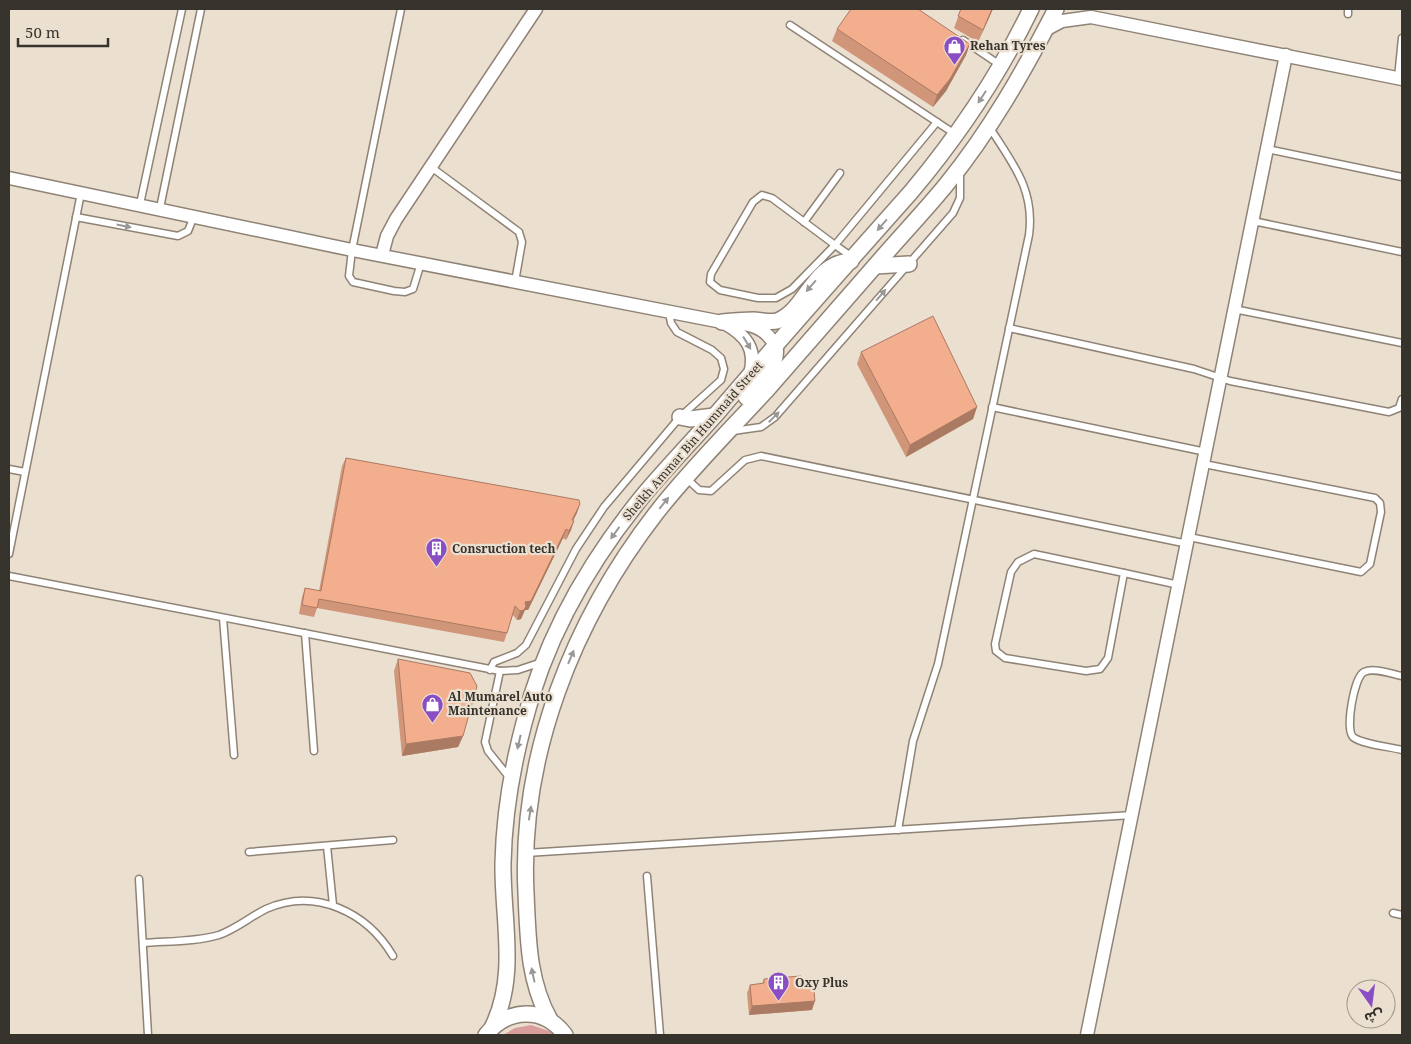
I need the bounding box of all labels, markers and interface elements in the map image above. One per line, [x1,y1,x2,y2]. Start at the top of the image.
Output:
scale bar [18,15,108,47]
text: 50 m [25,22,60,42]
shop icon: Rehan Tyres [942,34,966,65]
place label: Rehan Tyres [970,37,1046,54]
one-way arrow [977,90,987,104]
one-way arrow [877,219,888,231]
one-way arrow [117,223,133,231]
one-way arrow [806,280,817,293]
one-way arrow [876,289,887,302]
one-way arrow [743,336,752,349]
street label: Sheikh Ammar Bin Hummaid Street [619,357,767,524]
one-way arrow [768,411,780,423]
one-way arrow [659,497,669,510]
one-way arrow [610,526,620,539]
building icon: Consruction tech [424,537,448,568]
place label: Consruction tech [452,540,555,557]
one-way arrow [567,649,575,664]
place label: Al Mumarel Auto Maintenance [448,688,552,719]
shop icon: Al Mumarel Auto Maintenance [420,692,444,723]
one-way arrow [515,735,523,750]
one-way arrow [526,805,534,821]
one-way arrow [528,967,536,983]
building icon: Oxy Plus [767,971,791,1002]
place label: Oxy Plus [795,974,848,991]
north arrow [1346,979,1396,1029]
text: ش [1363,1006,1386,1029]

